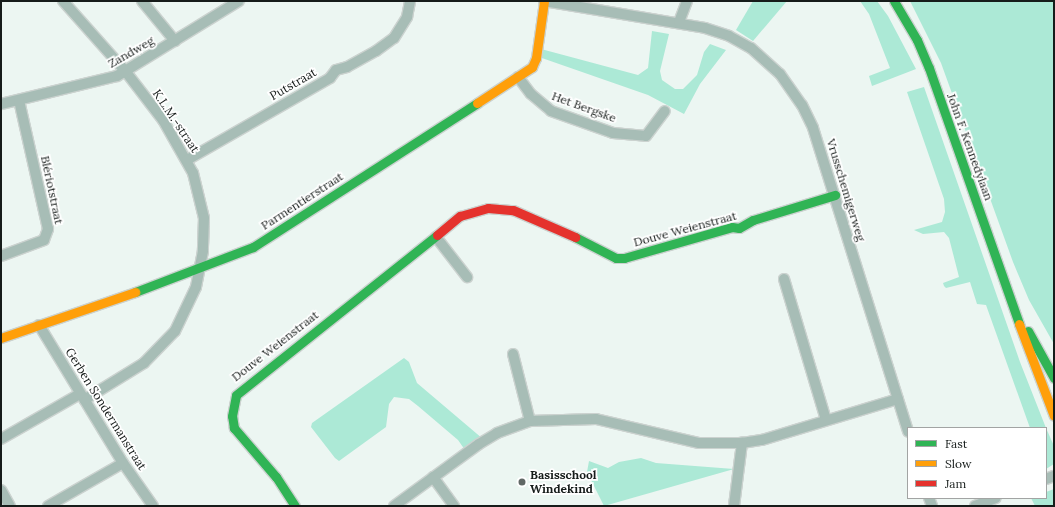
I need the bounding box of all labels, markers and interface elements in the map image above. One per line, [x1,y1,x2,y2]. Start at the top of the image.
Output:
street label: Zandweg [106,33,156,71]
street label: Putstraat [267,65,319,103]
street label: K.L.M.-straat [150,87,202,155]
street label: Het Bergske [550,89,618,125]
street label: John F. Kennedylaan [944,91,996,203]
street label: Vrusschemigerweg [824,137,868,243]
street label: Blériotstraat [38,154,66,226]
street label: Parmentierstraat [258,169,346,233]
street label: Douve Weienstraat [632,208,738,250]
street label: Douve Weienstraat [229,308,321,384]
street label: Gerben Sondermanstraat [62,345,150,473]
legend [907,427,1047,499]
text: Fast [945,436,968,451]
text: Slow [945,456,972,471]
place label: Basisschool Windekind [530,468,597,496]
text: Jam [945,476,966,491]
marker: Basisschool Windekind [517,477,527,487]

